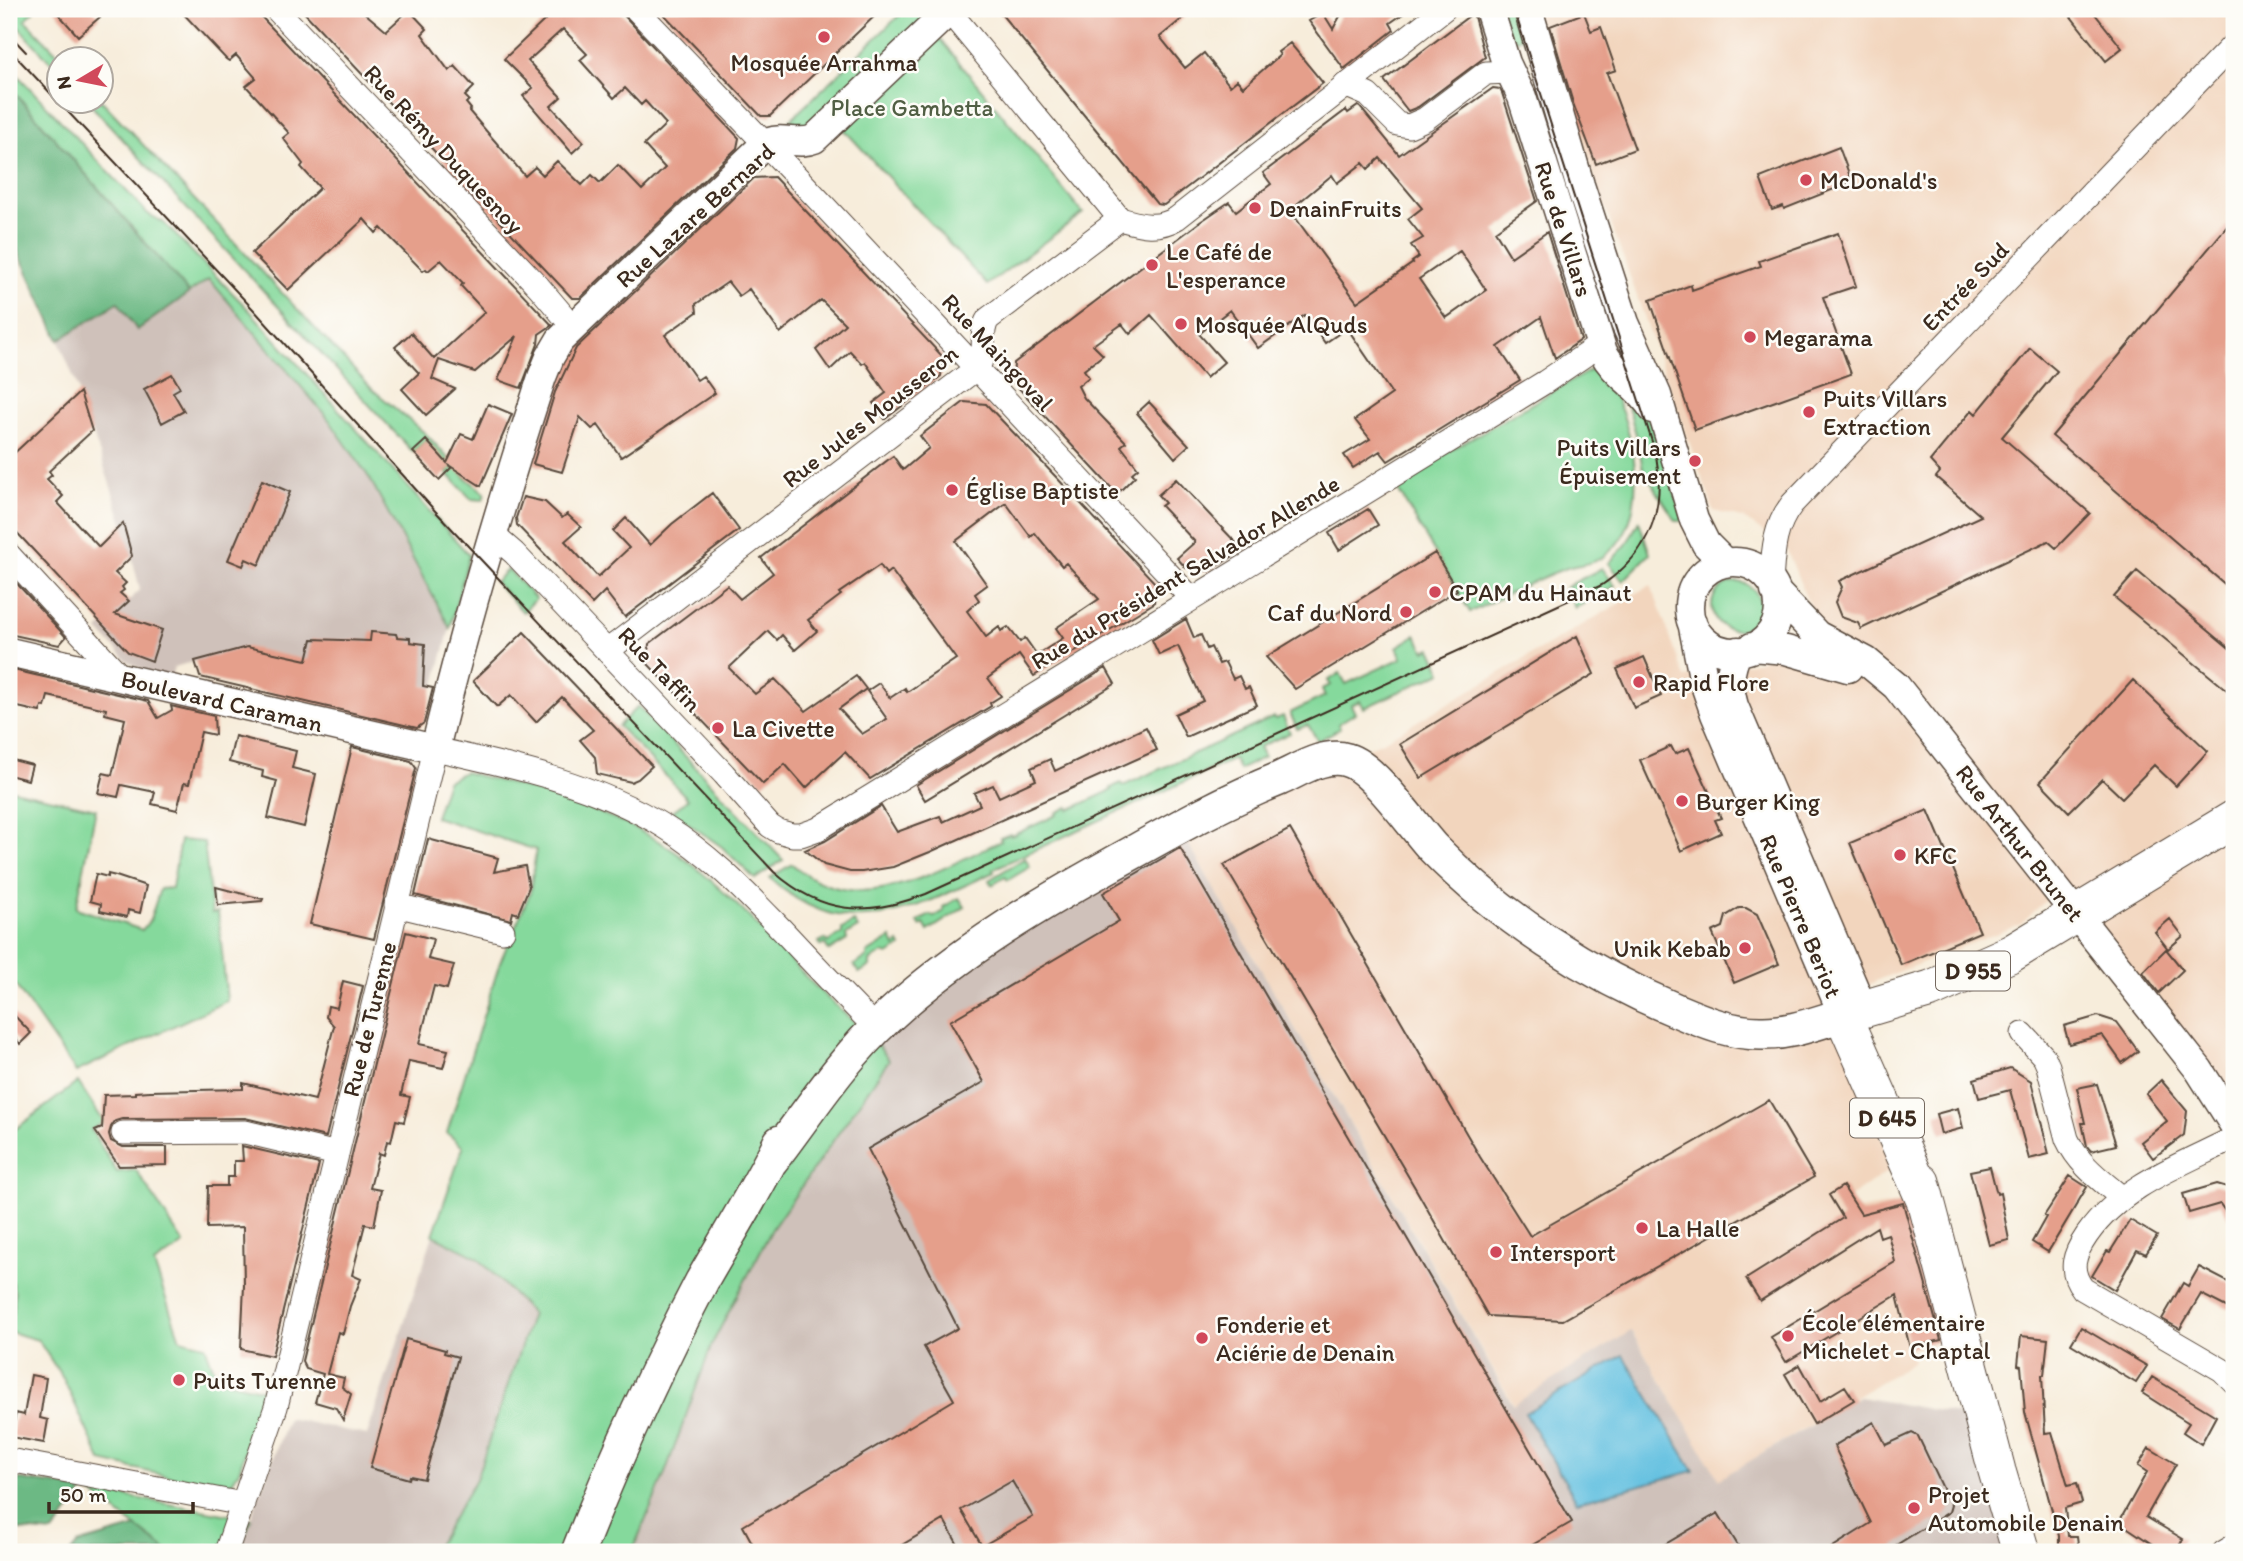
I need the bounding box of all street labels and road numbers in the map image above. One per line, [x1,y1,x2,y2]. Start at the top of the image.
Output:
street label: Rue Rémy Duquesnoy [358,58,530,240]
street label: Rue Lazare Bernard [610,136,780,294]
street label: Rue de Villars [1528,158,1600,300]
street label: Entrée Sud [1915,235,2015,337]
street label: Rue Maingoval [936,287,1060,417]
street label: Rue Jules Mousseron [776,338,964,494]
street label: Rue du Président Salvador Allende [1026,468,1344,676]
street label: Rue Taffin [612,620,708,718]
street label: Boulevard Caraman [118,664,326,738]
street label: Rue Arthur Brunet [1950,759,2090,927]
street label: Rue Pierre Beriot [1753,830,1849,1002]
street label: Rue de Turenne [336,938,402,1100]
road number: D 955 [1936,952,2010,990]
road number: D 645 [1850,1098,1924,1138]

